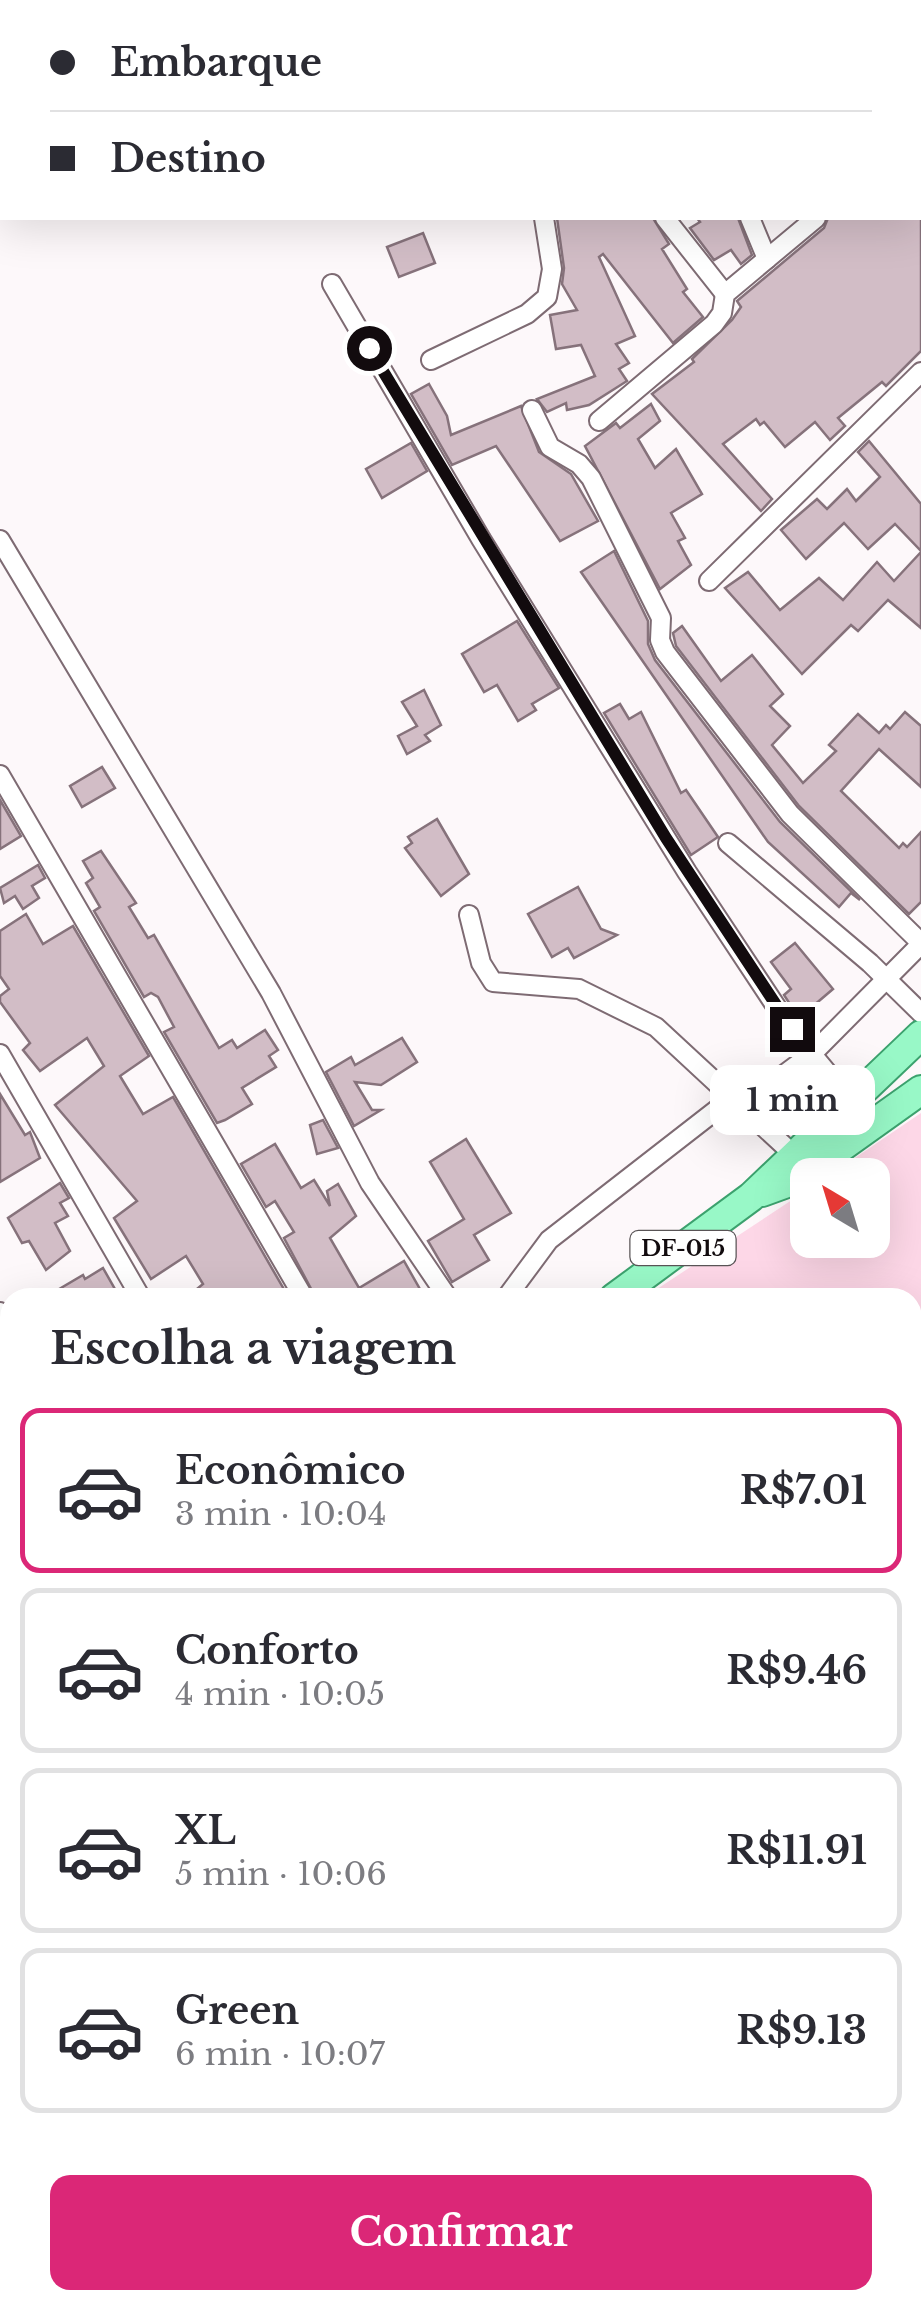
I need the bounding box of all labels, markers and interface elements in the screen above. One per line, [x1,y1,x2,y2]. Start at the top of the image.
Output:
text: Embarque [110,39,322,86]
text: Destino [110,135,266,182]
route start [347,326,392,371]
route end [770,1007,815,1052]
callout: 1 min [710,1064,874,1134]
text: 1 min [746,1080,839,1120]
north arrow [790,1158,890,1258]
map controls [790,1158,890,1258]
road number: DF-015 [630,1231,736,1265]
text: Escolha a viagem [50,1320,456,1376]
icon: car [55,1446,145,1536]
text: Econômico [175,1447,406,1494]
text: R$7.01 [740,1467,867,1514]
text: 3 min · 10:04 [175,1494,387,1534]
icon: car [55,1626,145,1716]
text: Conforto [175,1627,359,1674]
text: R$9.46 [726,1647,867,1694]
text: 4 min · 10:05 [175,1674,385,1714]
icon: car [55,1806,145,1896]
text: XL [175,1807,236,1854]
text: R$11.91 [726,1827,867,1874]
text: 5 min · 10:06 [175,1854,387,1894]
icon: car [55,1986,145,2076]
text: Green [175,1987,299,2034]
text: R$9.13 [736,2007,867,2054]
text: 6 min · 10:07 [175,2034,385,2074]
button: Confirmar [50,2175,872,2290]

